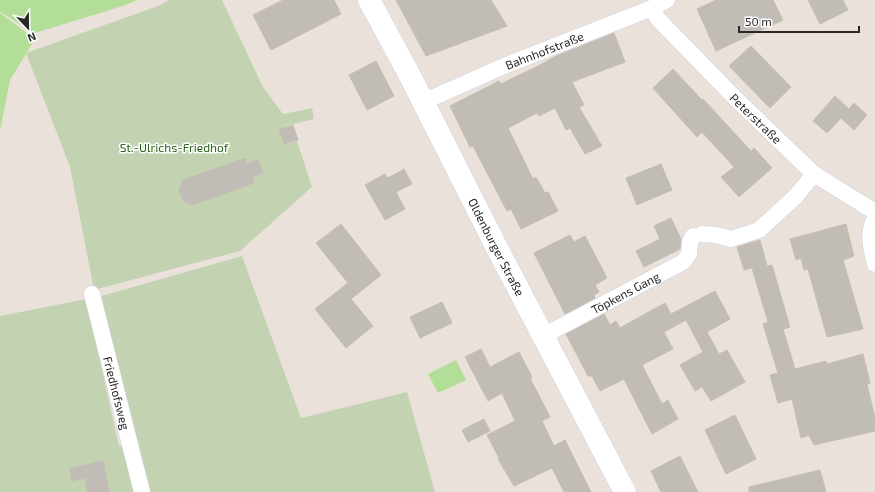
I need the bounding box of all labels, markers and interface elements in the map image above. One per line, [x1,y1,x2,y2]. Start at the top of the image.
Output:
north arrow [8,8,48,48]
scale bar [739,8,859,34]
text: 50 m [745,14,772,28]
street label: Bahnhofstraße [503,29,586,72]
text: N [26,30,38,45]
street label: Peterstraße [727,90,785,146]
park label: St.-Ulrichs-Friedhof [120,140,229,154]
street label: Oldenburger Straße [466,196,528,298]
street label: Töpkens Gang [589,269,662,316]
street label: Friedhofsweg [101,355,133,431]

